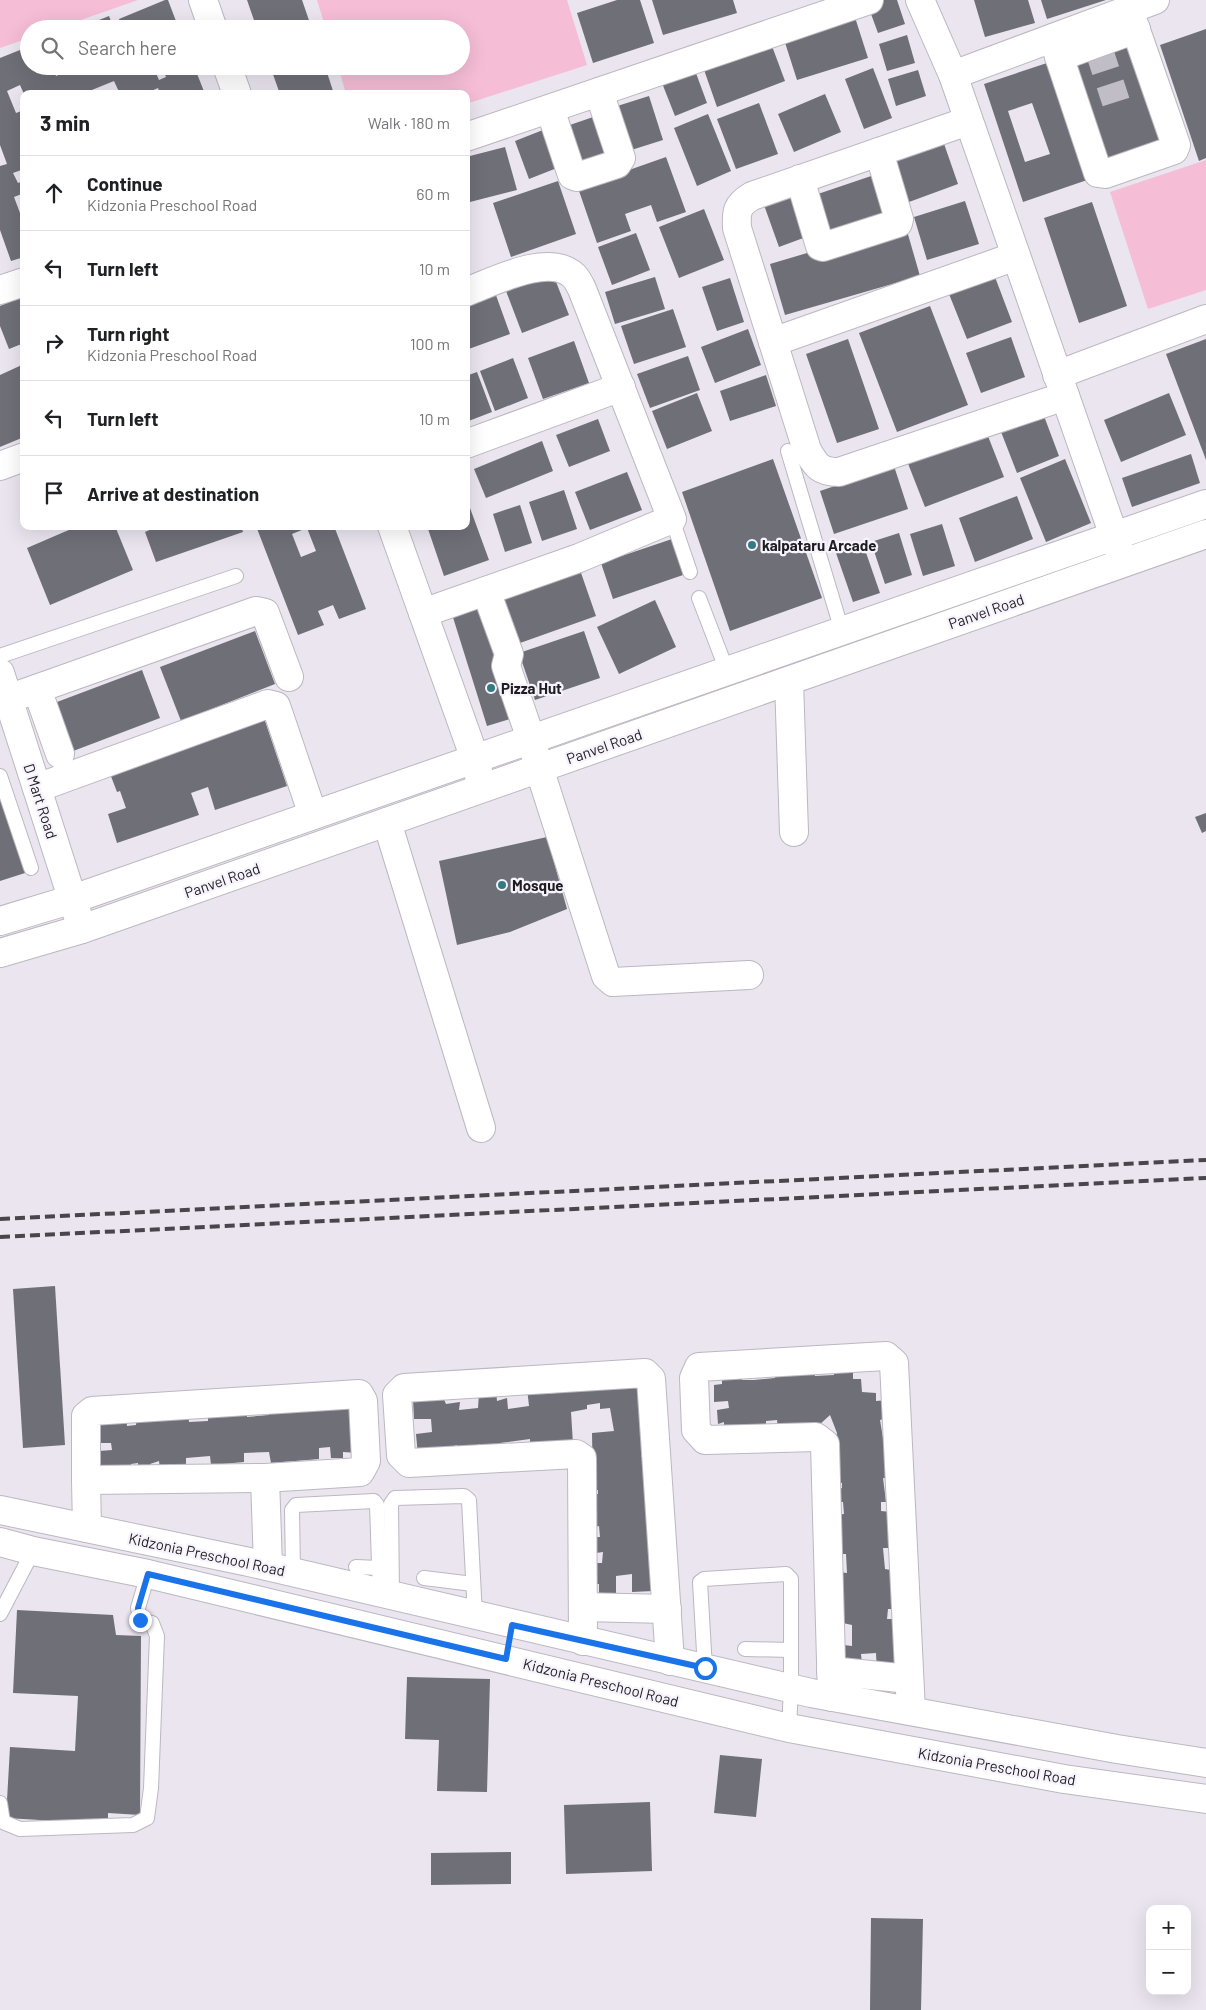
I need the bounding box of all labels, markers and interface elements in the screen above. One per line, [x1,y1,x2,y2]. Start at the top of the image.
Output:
search box [20,20,470,75]
icon: search [38,34,66,62]
text: Search here [78,36,177,59]
text: 3 min [40,110,90,135]
text: Walk · 180 m [368,113,450,132]
text: Continue [87,172,163,195]
icon: ahead [40,179,68,207]
text: 60 m [416,184,450,203]
text: Kidzonia Preschool Road [87,195,257,214]
icon: left [40,254,68,282]
text: Turn left [87,257,158,280]
text: 10 m [419,259,450,278]
text: Turn right [87,322,169,345]
icon: right [40,329,68,357]
text: 100 m [410,334,450,353]
text: Kidzonia Preschool Road [87,345,257,364]
icon: left [40,404,68,432]
text: Turn left [87,407,158,430]
text: 10 m [419,409,450,428]
icon: arrive [40,479,68,507]
text: Arrive at destination [87,482,259,505]
place label: kalpataru Arcade [762,536,876,554]
marker: kalpataru Arcade [746,539,758,551]
street label: Panvel Road [946,590,1026,632]
place label: Pizza Hut [501,679,562,697]
marker: Pizza Hut [485,682,497,694]
street label: Panvel Road [564,725,644,767]
street label: D Mart Road [20,761,62,841]
street label: Panvel Road [182,859,262,901]
place label: Mosque [512,876,564,894]
marker: Mosque [496,879,508,891]
street label: Kidzonia Preschool Road [127,1529,287,1579]
route end [129,1609,152,1632]
street label: Kidzonia Preschool Road [521,1654,681,1710]
route start [694,1657,717,1680]
street label: Kidzonia Preschool Road [917,1743,1077,1789]
map controls [1146,1905,1191,1995]
button: + [1146,1905,1191,1950]
button: − [1146,1950,1191,1995]

